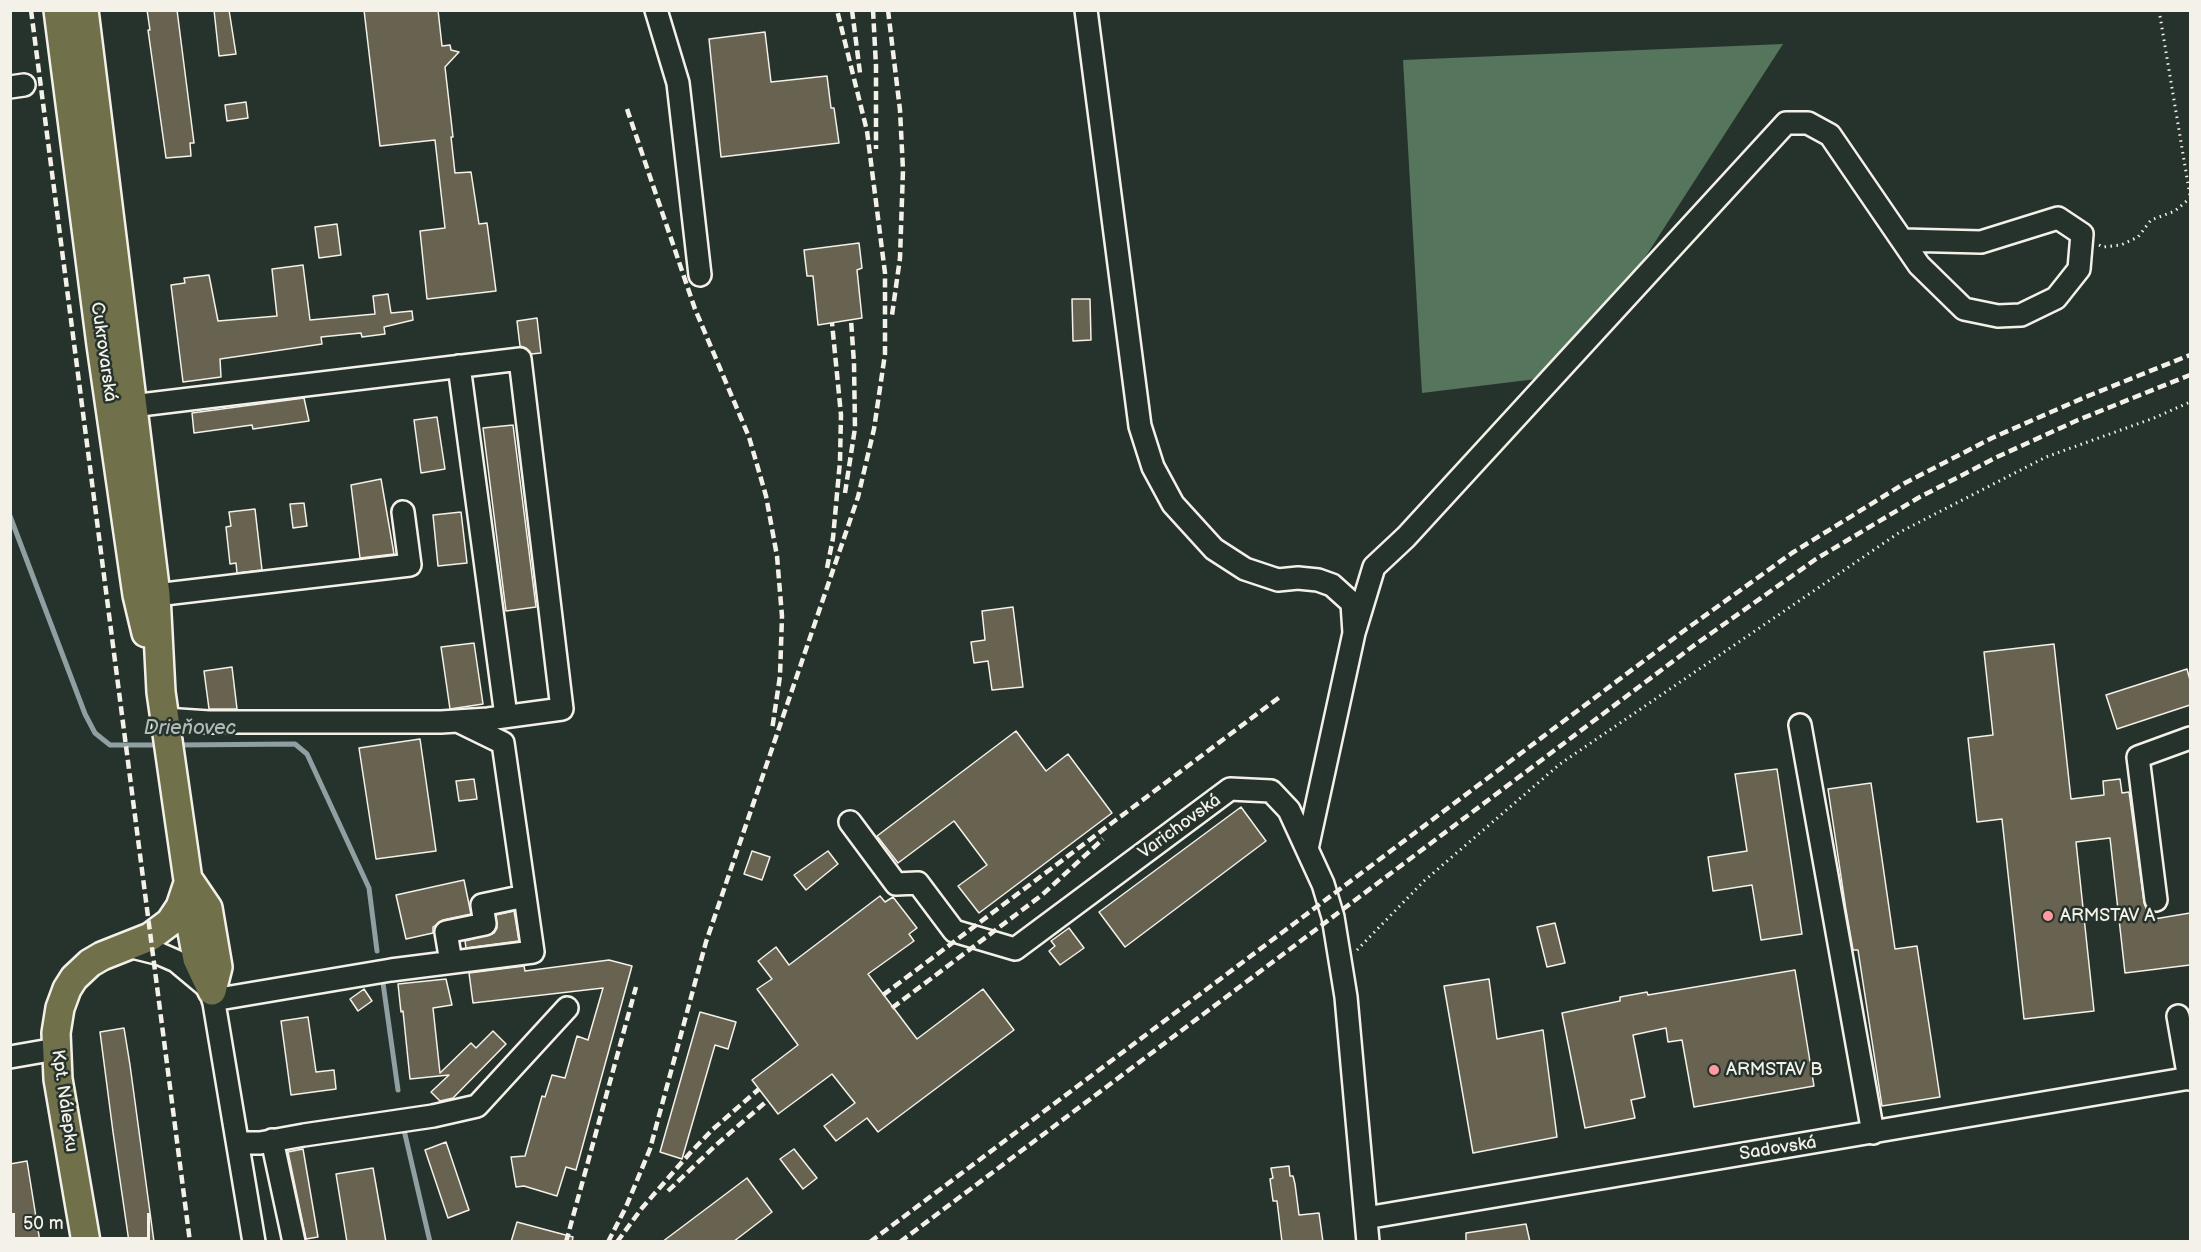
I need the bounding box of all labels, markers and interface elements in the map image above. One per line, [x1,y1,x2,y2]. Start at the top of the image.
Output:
street label: Cukrovarská [85,301,121,403]
water label: Drieňovec [144,717,236,741]
street label: Varichovská [1135,790,1225,864]
place label: ARMSTAV A [2060,905,2155,927]
marker: ARMSTAV A [2041,909,2055,923]
street label: Kpt. Nálepku [46,1048,82,1154]
place label: ARMSTAV B [1726,1059,1823,1081]
marker: ARMSTAV B [1707,1063,1721,1077]
street label: Sadovská [1738,1132,1818,1166]
scale bar [15,1201,153,1239]
text: 50 m [23,1213,64,1234]

